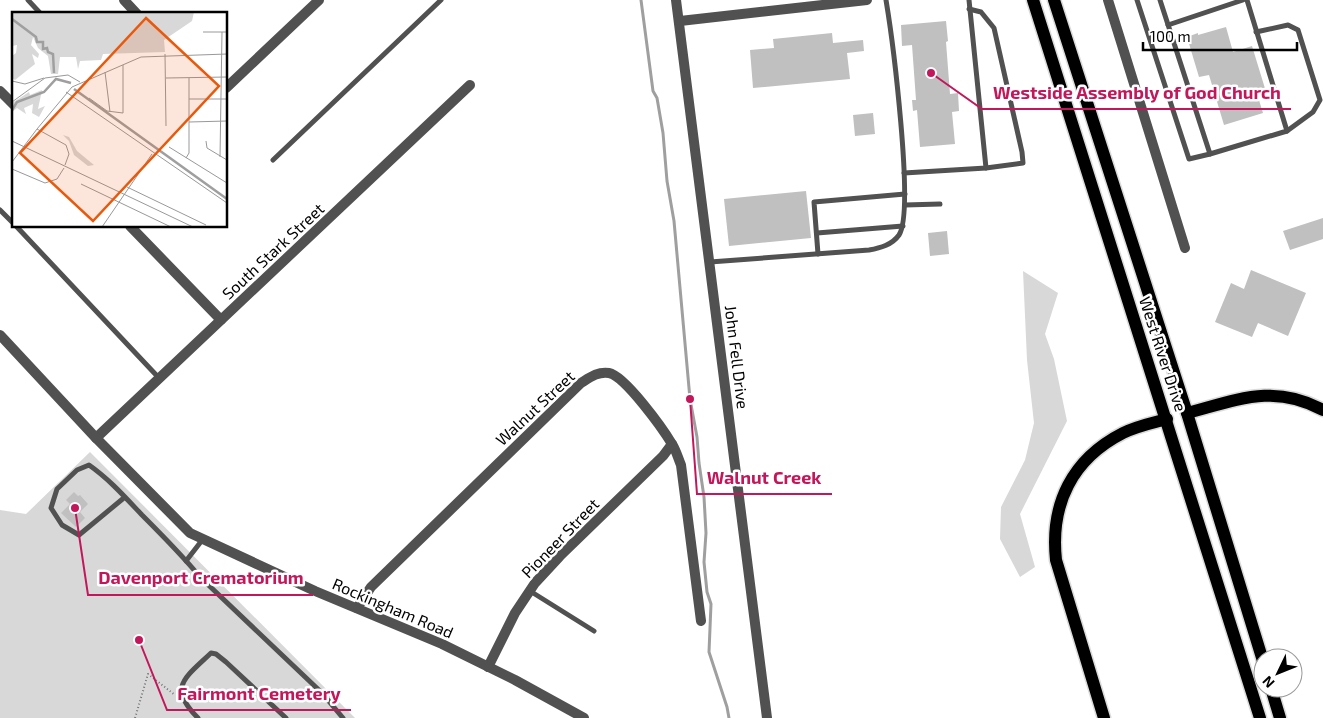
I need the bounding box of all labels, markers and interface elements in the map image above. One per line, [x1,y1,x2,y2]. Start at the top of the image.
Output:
inset map [12,12,228,228]
scale bar [1143,20,1297,52]
text: 100 m [1150,27,1191,45]
callout: Westside Assembly of God Church [982,76,1291,109]
text: Westside Assembly of God Church [993,81,1281,103]
street label: South Stark Street [218,199,328,303]
street label: West River Drive [1136,294,1191,414]
street label: John Fell Drive [722,304,753,410]
street label: Walnut Street [491,366,578,449]
callout: Walnut Creek [697,461,832,494]
text: Walnut Creek [707,466,821,488]
street label: Pioneer Street [517,494,602,581]
callout: Davenport Crematorium [88,562,313,595]
text: Davenport Crematorium [98,566,304,588]
street label: Rockingham Road [330,573,457,642]
north arrow [1253,648,1303,698]
text: N [1258,673,1278,692]
callout: Fairmont Cemetery [167,677,351,710]
text: Fairmont Cemetery [177,682,341,704]

